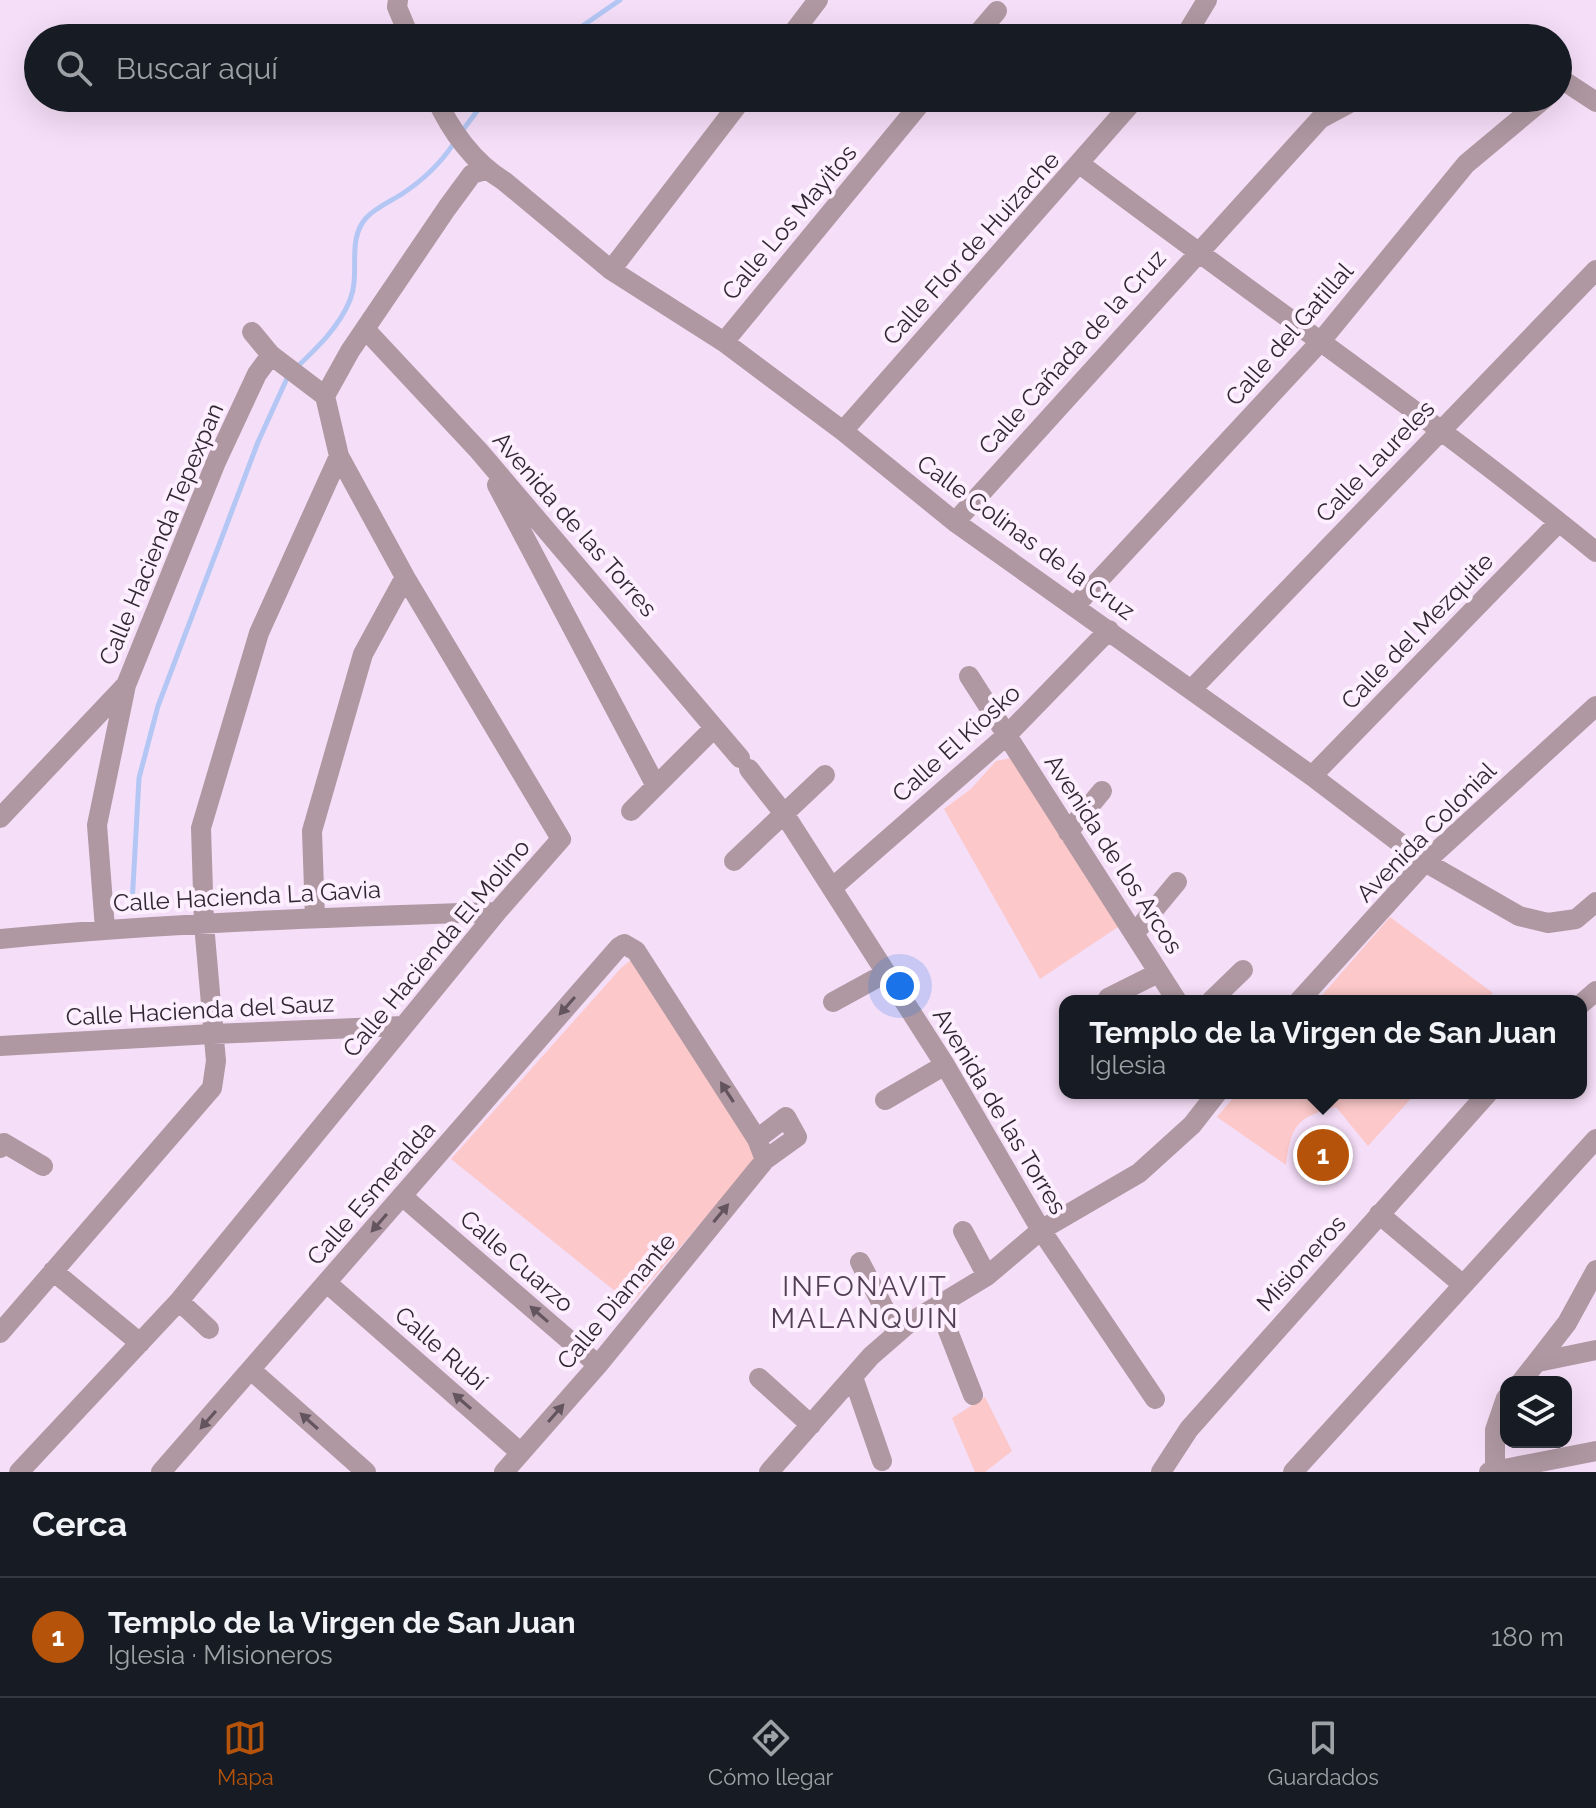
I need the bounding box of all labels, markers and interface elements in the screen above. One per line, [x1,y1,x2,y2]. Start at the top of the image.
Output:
search box [24,24,1572,112]
icon: search [52,46,96,90]
text: Buscar aquí [116,51,278,86]
street label: Calle Los Mayitos [716,138,862,306]
street label: Calle Flor de Huizache [877,145,1065,351]
street label: Calle Cañada de la Cruz [972,244,1172,460]
street label: Calle del Gatillal [1219,256,1359,411]
street label: Calle Laureles [1310,394,1440,528]
street label: Calle Hacienda Tepexpan [93,399,229,669]
street label: Avenida de las Torres [487,426,663,622]
street label: Calle Colinas de la Cruz [912,448,1140,626]
street label: Calle del Mezquite [1335,547,1499,715]
street label: Calle El Kiosko [886,678,1026,808]
street label: Avenida de los Arcos [1039,749,1189,959]
street label: Avenida Colonial [1350,756,1502,908]
street label: Calle Hacienda El Molino [336,833,536,1063]
street label: Calle Hacienda La Gavia [112,874,382,918]
your location [880,966,920,1006]
street label: Calle Hacienda del Sauz [65,988,335,1032]
popup [1059,995,1587,1099]
one-way arrow [559,996,577,1016]
street label: Avenida de las Torres [927,1003,1073,1219]
text: Templo de la Virgen de San Juan [1089,1015,1557,1050]
text: Iglesia [1089,1050,1166,1080]
one-way arrow [719,1082,734,1103]
street label: Calle Esmeralda [301,1115,441,1271]
pin: 1 [1297,1125,1349,1185]
one-way arrow [713,1203,729,1223]
street label: Calle Cuarzo [454,1204,580,1318]
street label: Misioneros [1250,1209,1352,1317]
one-way arrow [370,1214,388,1233]
street label: Calle Diamante [551,1227,681,1375]
district label: INFONAVIT MALANQUIN [770,1270,960,1335]
street label: Calle Rubí [389,1300,494,1396]
one-way arrow [529,1306,548,1324]
map controls [1500,1376,1572,1448]
button: layers [1500,1376,1572,1448]
one-way arrow [453,1393,472,1411]
one-way arrow [546,1404,564,1423]
one-way arrow [200,1410,218,1429]
one-way arrow [299,1413,318,1431]
text: Cerca [32,1504,127,1544]
text: Templo de la Virgen de San Juan [108,1605,576,1640]
text: 1 [52,1622,64,1652]
text: 180 m [1491,1622,1564,1652]
text: Iglesia · Misioneros [108,1640,333,1670]
tab: Mapa [217,1716,274,1790]
tab: Cómo llegar [708,1716,833,1790]
tab: Guardados [1268,1716,1379,1790]

